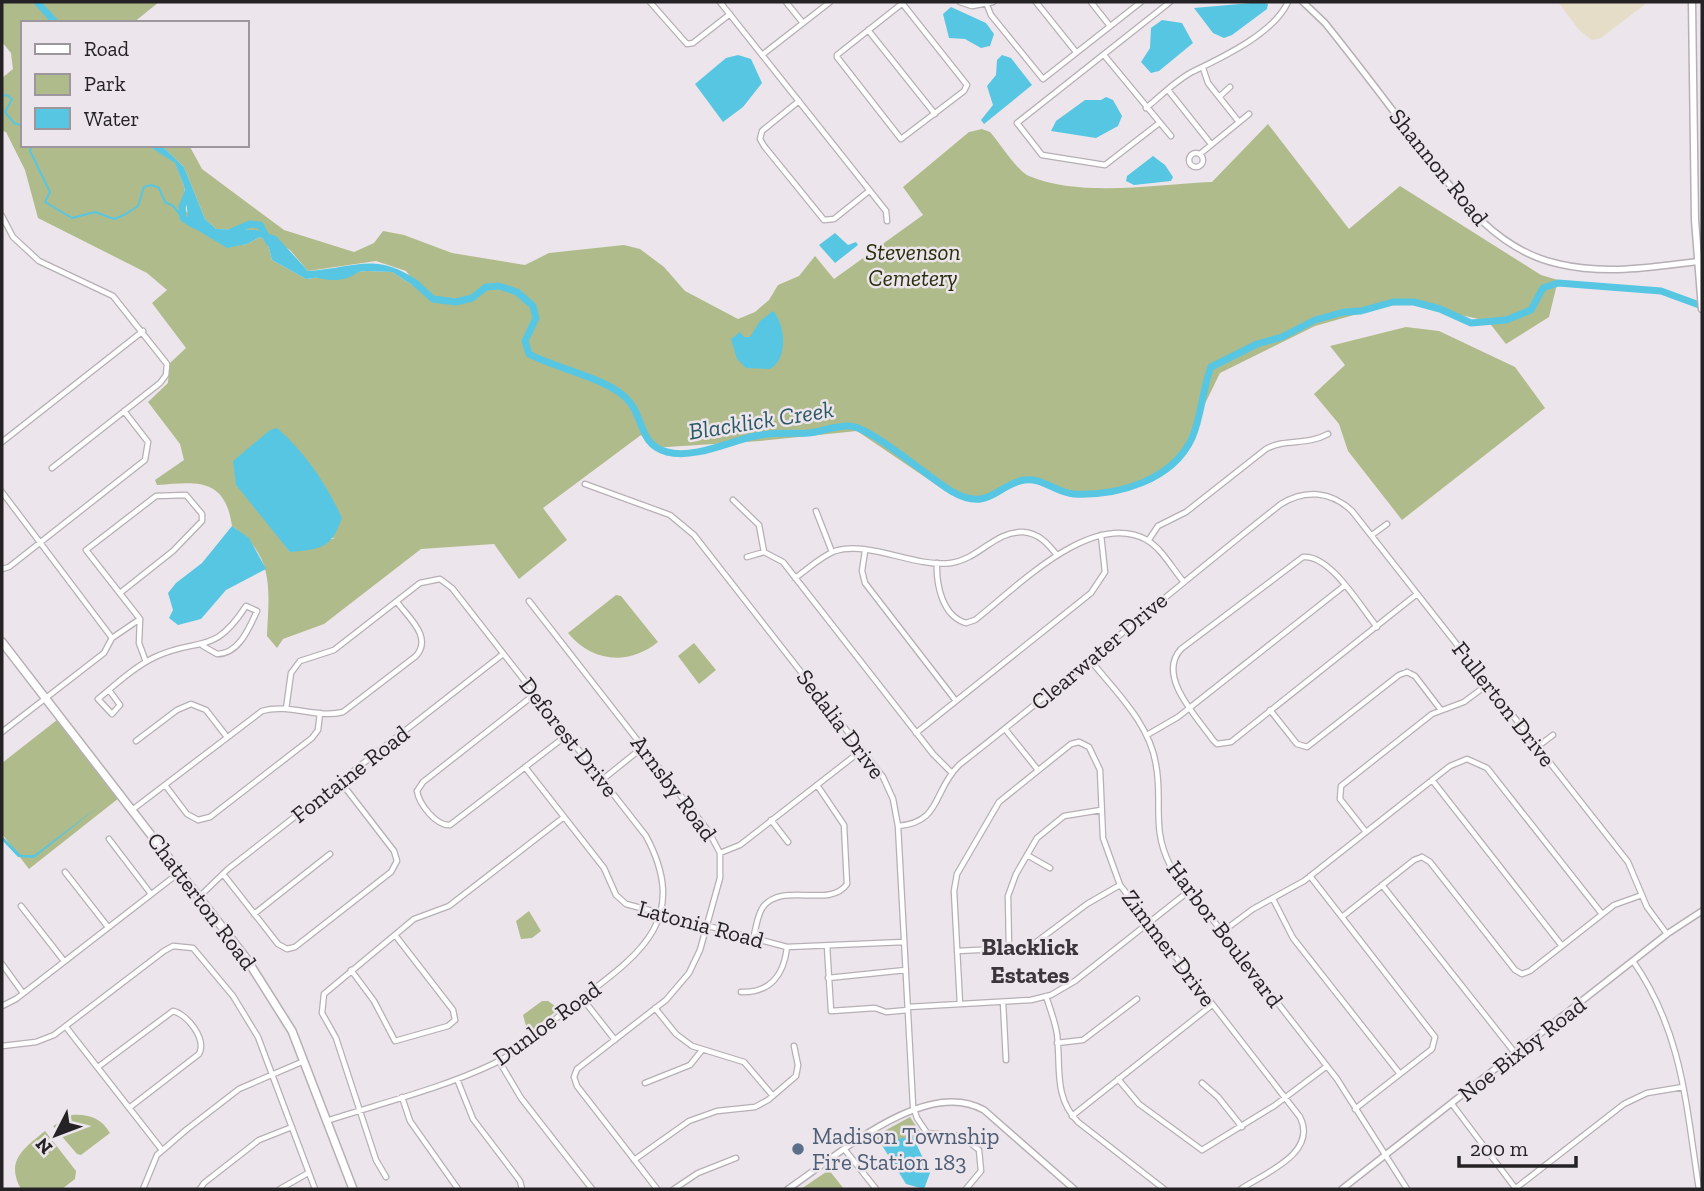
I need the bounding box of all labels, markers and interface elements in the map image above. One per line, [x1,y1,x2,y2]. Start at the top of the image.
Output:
legend [21,21,248,147]
text: Road [84,36,130,61]
text: Park [84,71,126,96]
street label: Shannon Road [1383,103,1495,231]
text: Water [84,106,139,131]
park label: Stevenson Cemetery [865,238,961,292]
water label: Blacklick Creek [686,394,836,446]
street label: Clearwater Drive [1025,586,1173,716]
street label: Fullerton Drive [1446,636,1562,772]
street label: Sedalia Drive [791,664,891,784]
street label: Deforest Drive [514,671,624,803]
street label: Fontaine Road [285,719,415,829]
street label: Arnsby Road [625,729,723,847]
street label: Chatterton Road [141,827,263,975]
street label: Harbor Boulevard [1161,855,1290,1013]
street label: Zimmer Drive [1116,884,1222,1012]
street label: Latonia Road [635,894,767,954]
district label: Blacklick Estates [981,932,1079,989]
street label: Dunloe Road [488,975,606,1071]
street label: Noe Bixby Road [1453,990,1592,1108]
north arrow [21,1100,91,1170]
place label: Madison Township Fire Station 183 [812,1122,999,1176]
scale bar [1459,1124,1576,1168]
text: N [30,1133,57,1159]
text: 200 m [1470,1136,1528,1161]
marker: Madison Township Fire Station 183 [790,1141,806,1157]

